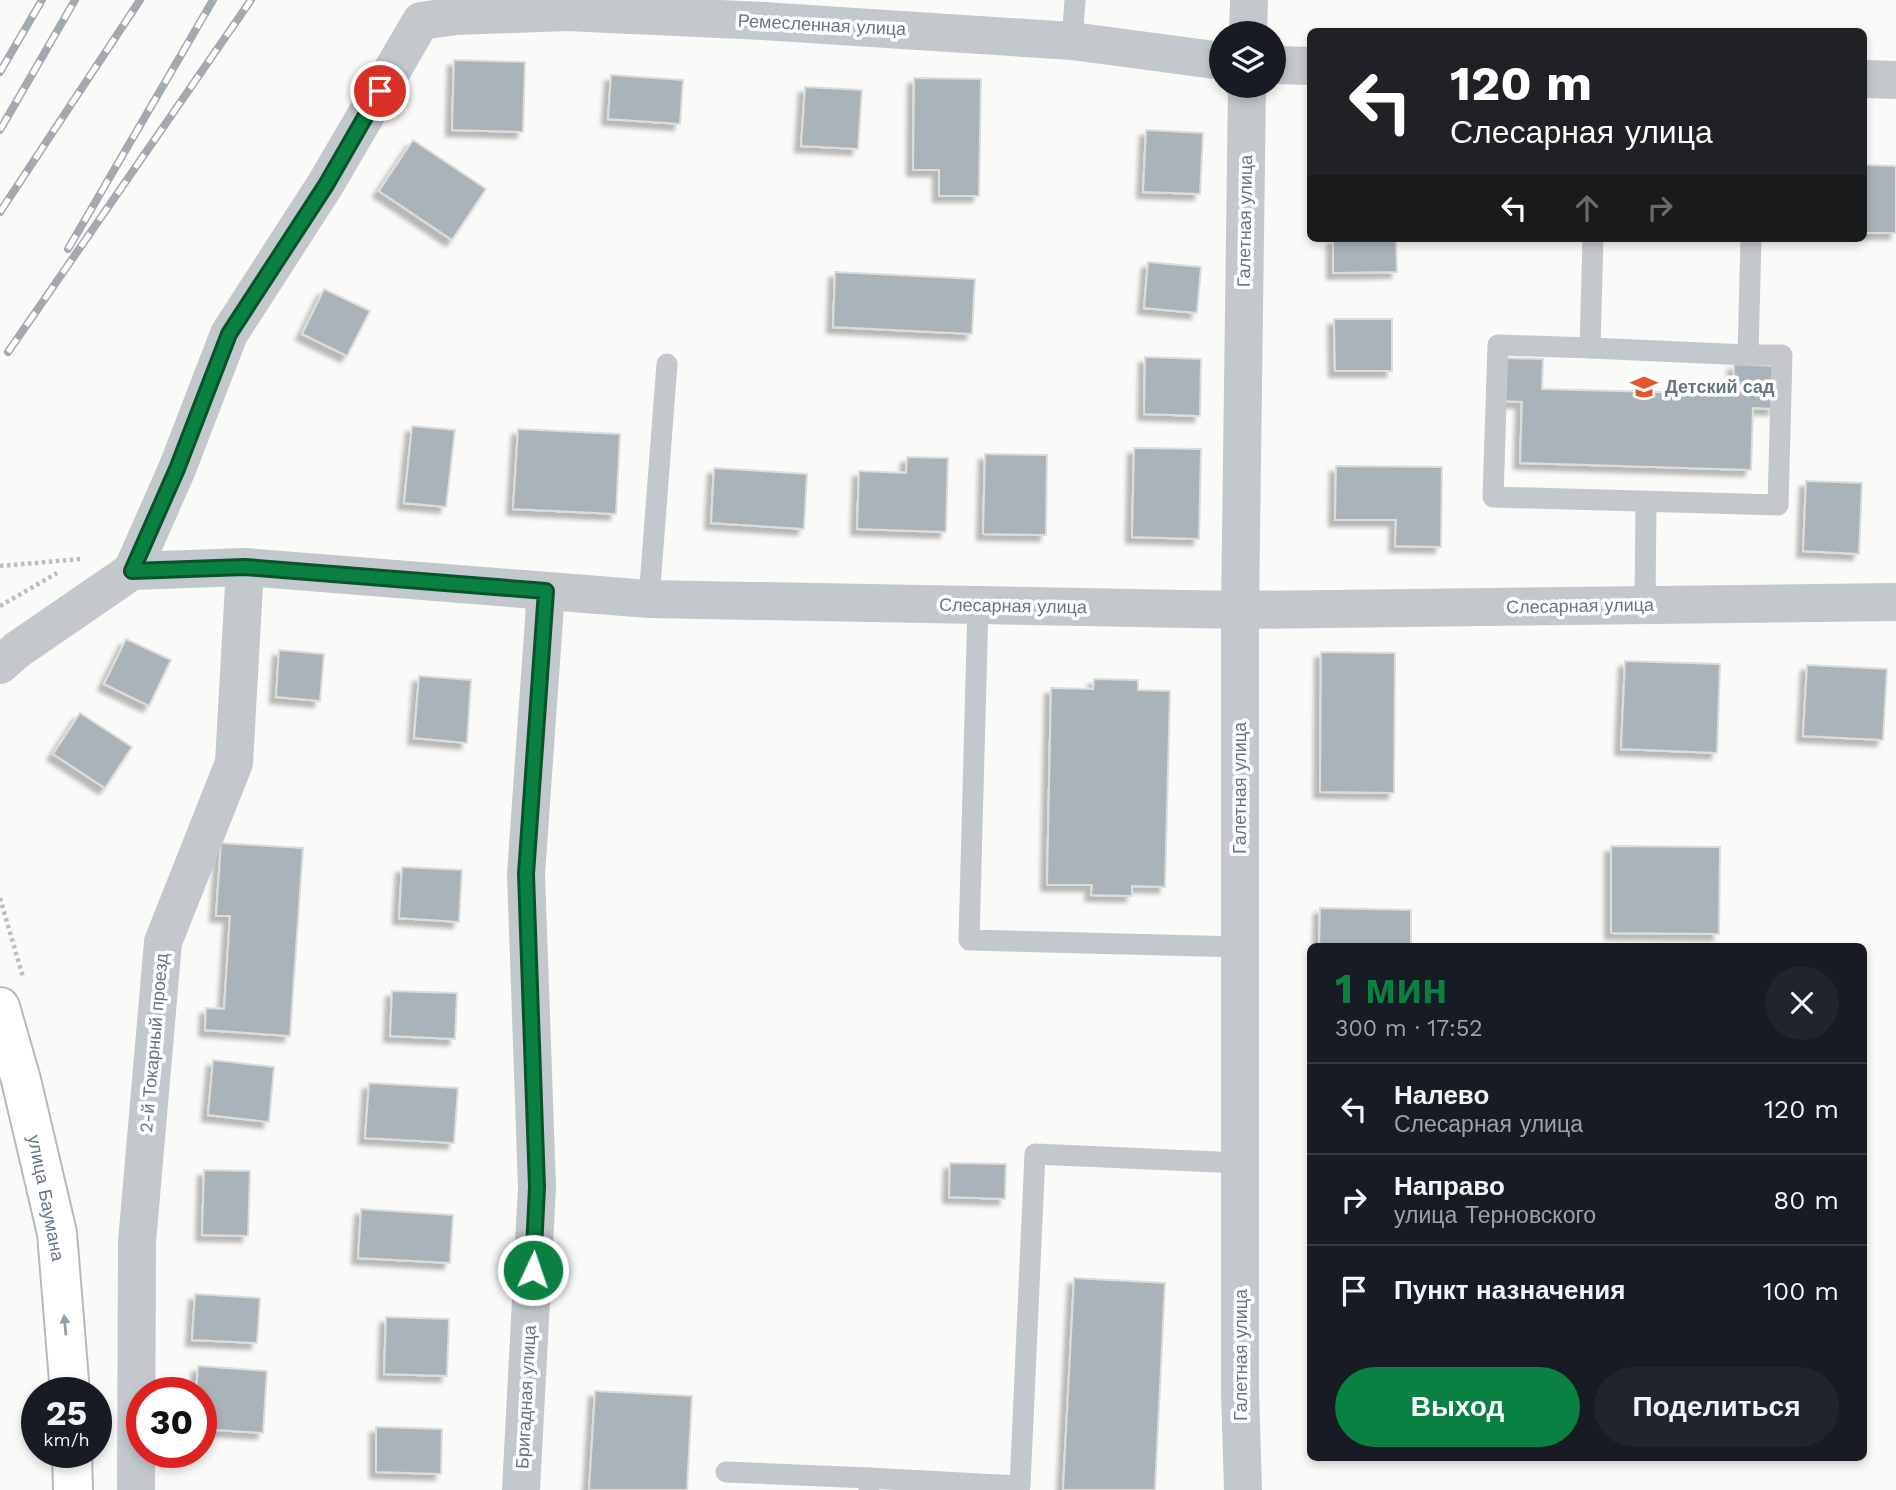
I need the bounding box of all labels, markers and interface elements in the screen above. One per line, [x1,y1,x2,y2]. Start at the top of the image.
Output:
street label: Ремесленная улица [737,10,908,39]
map controls [1209,21,1286,98]
button: layers [1209,21,1286,98]
text: 120 m [1450,54,1592,112]
icon: left [1335,56,1426,147]
pin [350,61,410,121]
icon: arrive [361,72,399,110]
text: Слесарная улица [1450,113,1713,151]
street label: Галетная улица [1233,154,1256,287]
icon: left [1495,189,1533,227]
icon: ahead [1568,189,1606,227]
icon: right [1641,189,1679,227]
school or university icon: Детский сад [1629,372,1659,402]
place label: Детский сад [1665,376,1775,397]
street label: Слесарная улица [939,594,1088,617]
street label: Слесарная улица [1506,594,1655,617]
street label: Галетная улица [1229,721,1250,854]
street label: 2-й Токарный проезд [135,952,172,1134]
text: 1 мин [1335,964,1447,1013]
button: close [1765,966,1839,1040]
text: 300 m · 17:52 [1335,1015,1483,1042]
text: Налево [1394,1080,1489,1110]
icon: left [1335,1090,1373,1128]
text: 120 m [1764,1094,1839,1124]
text: Слесарная улица [1394,1111,1583,1138]
street label: улица Баумана [24,1133,69,1264]
text: Направо [1394,1171,1505,1201]
icon: right [1335,1181,1373,1219]
text: 80 m [1773,1185,1839,1215]
text: улица Терновского [1394,1202,1596,1229]
position arrow [496,1233,570,1307]
icon: arrive [1335,1272,1373,1310]
text: Пункт назначения [1394,1275,1625,1305]
text: 100 m [1763,1276,1839,1306]
street label: Галетная улица [1230,1288,1251,1421]
one-way arrow [59,1314,70,1336]
street label: Бригадная улица [511,1324,540,1469]
button: Выход [1335,1367,1580,1447]
button: Поделиться [1594,1367,1839,1447]
speed limit sign: 30 [126,1377,217,1468]
text: 25 [46,1392,87,1434]
text: km/h [43,1429,90,1450]

